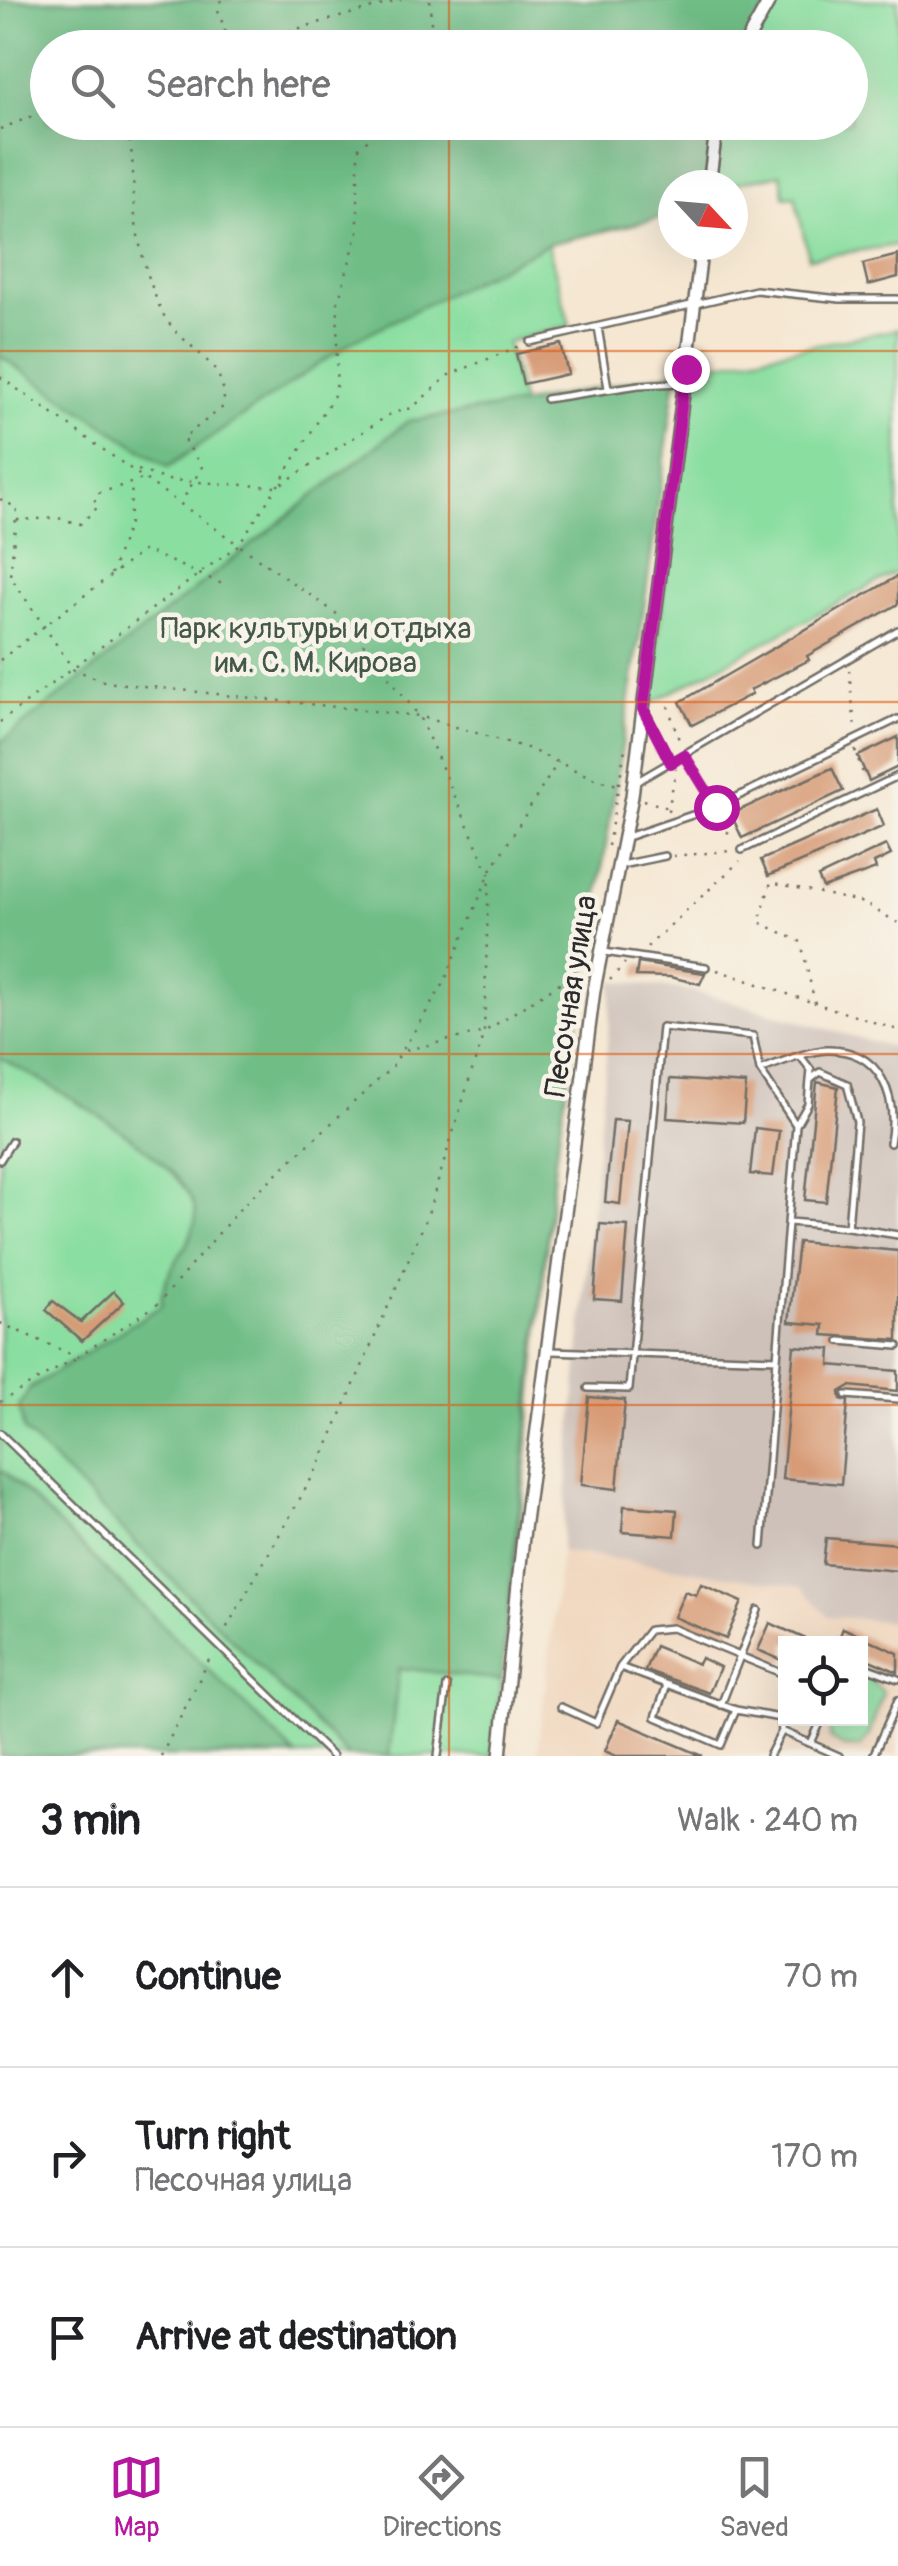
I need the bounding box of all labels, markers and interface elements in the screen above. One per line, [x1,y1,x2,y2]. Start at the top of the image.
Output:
search box [30,30,868,140]
icon: search [65,58,120,113]
text: Search here [145,61,331,109]
north arrow [658,170,748,260]
route end [664,347,710,393]
park label: Парк культуры и отдыха им. С. М. Кирова [160,610,472,681]
route start [694,785,740,831]
street label: Песочная улица [537,893,605,1099]
map controls [778,1636,868,1726]
button: locate [778,1636,868,1726]
text: 3 min [40,1795,141,1847]
text: Walk · 240 m [677,1801,858,1841]
icon: ahead [40,1950,95,2005]
text: Continue [135,1953,281,2001]
text: 70 m [784,1957,858,1997]
text: Turn right [135,2113,290,2161]
icon: right [40,2130,95,2185]
text: 170 m [771,2137,858,2177]
text: Песочная улица [135,2161,352,2201]
icon: arrive [40,2310,95,2365]
text: Arrive at destination [135,2313,457,2361]
tab: Map [109,2450,164,2545]
tab: Directions [382,2450,501,2545]
tab: Saved [719,2450,789,2545]

